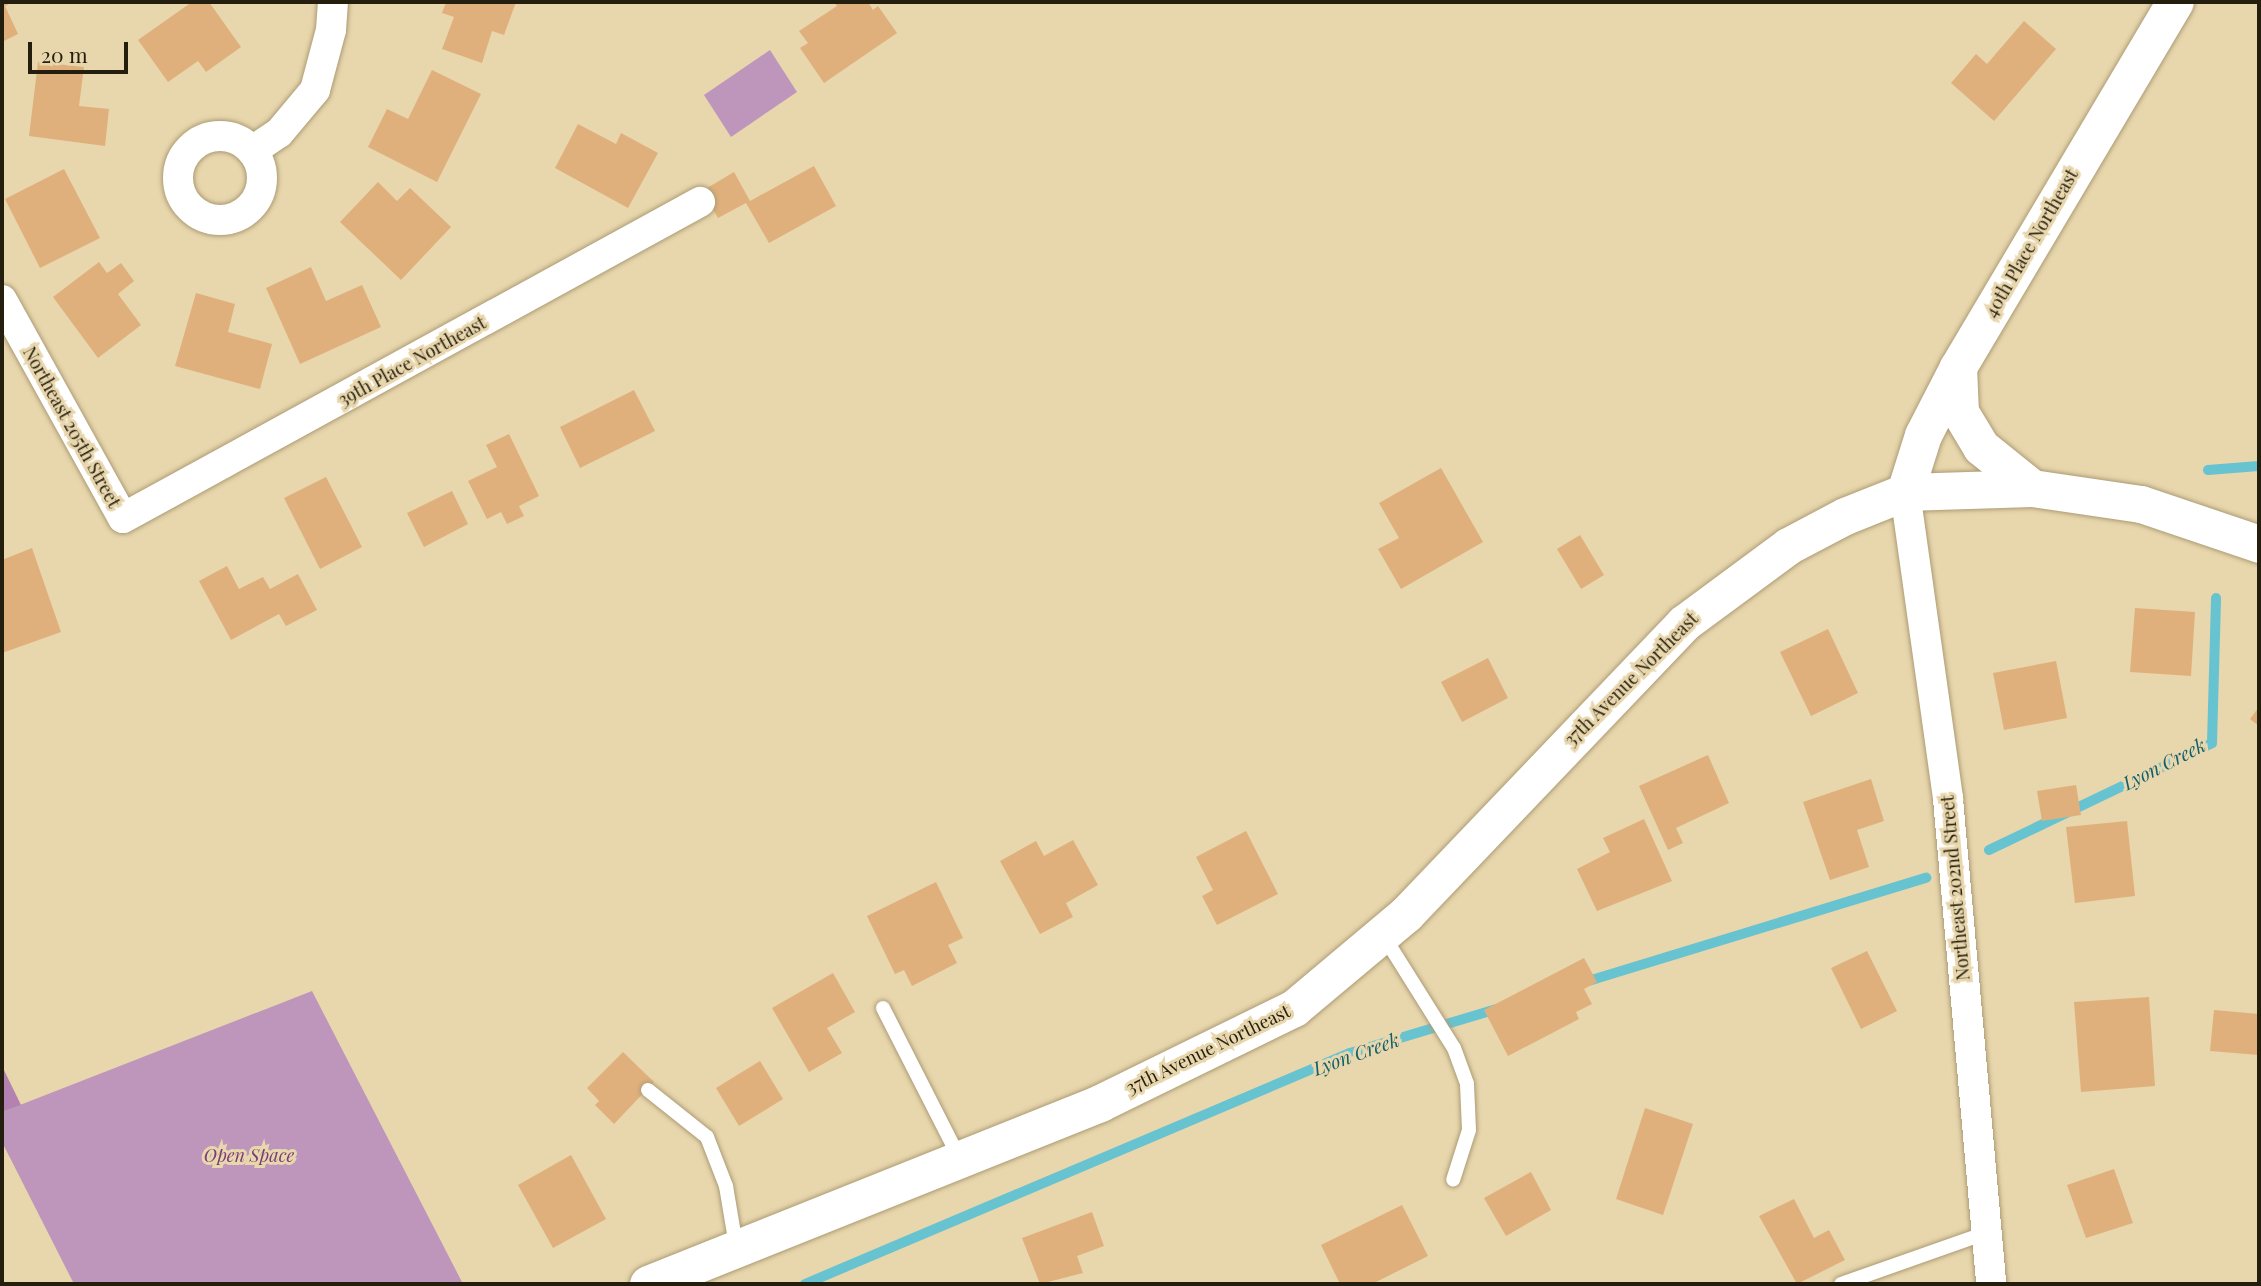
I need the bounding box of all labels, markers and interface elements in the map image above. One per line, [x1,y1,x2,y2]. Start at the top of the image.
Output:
scale bar [32,28,131,72]
text: 20 m [41,40,88,68]
street label: 40th Place Northeast [1980,165,2082,321]
street label: 39th Place Northeast [335,311,489,411]
street label: Northeast 205th Street [19,343,125,511]
street label: 37th Avenue Northeast [1560,608,1702,750]
water label: Lyon Creek [2119,733,2209,795]
street label: Northeast 202nd Street [1936,794,1974,982]
street label: 37th Avenue Northeast [1122,1000,1294,1098]
water label: Lyon Creek [1310,1028,1402,1080]
park label: Open Space [204,1144,294,1166]

